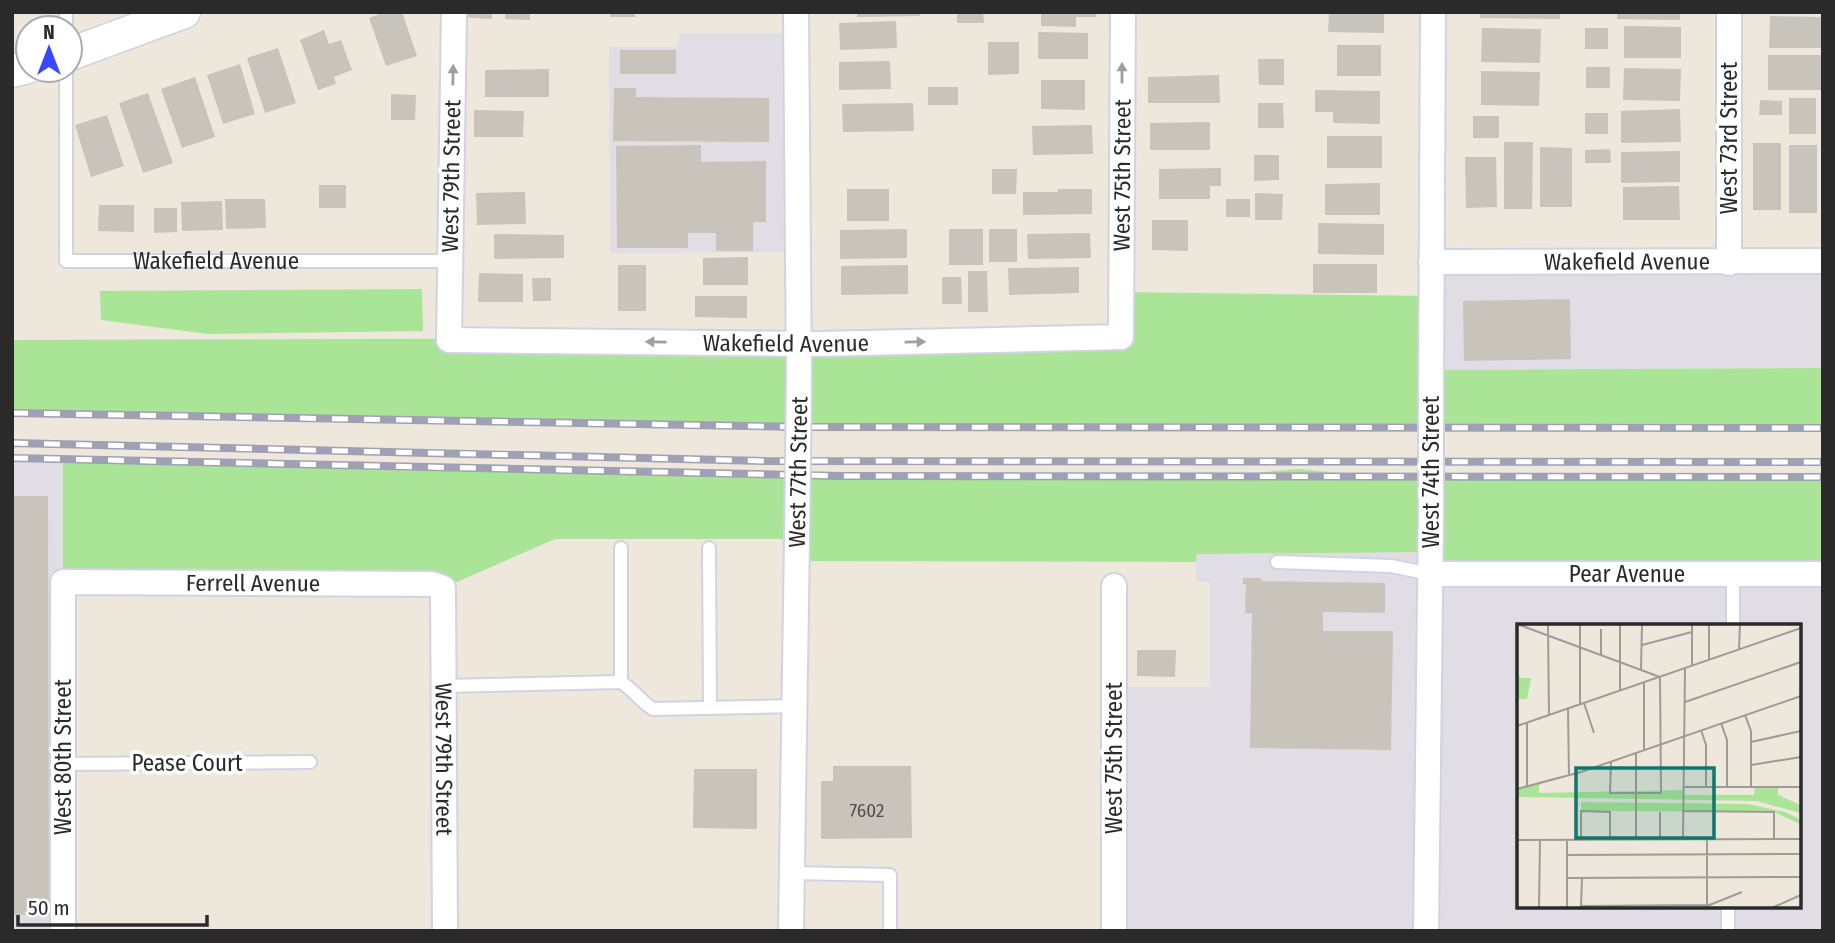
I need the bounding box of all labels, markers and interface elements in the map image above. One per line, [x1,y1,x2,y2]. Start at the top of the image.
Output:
north arrow [14,14,84,84]
text: N [43,21,55,44]
street label: West 73rd Street [1715,61,1743,214]
one-way arrow [1116,62,1128,84]
one-way arrow [447,64,459,86]
street label: West 75th Street [1108,98,1136,251]
street label: West 79th Street [436,99,466,253]
street label: Wakefield Avenue [133,247,299,275]
street label: Wakefield Avenue [1544,247,1710,276]
street label: Wakefield Avenue [703,329,869,358]
one-way arrow [645,336,667,348]
one-way arrow [904,336,926,348]
street label: West 74th Street [1417,395,1445,548]
street label: West 77th Street [783,396,813,548]
street label: Pear Avenue [1569,560,1685,588]
street label: Ferrell Avenue [186,569,320,597]
inset map [1517,624,1800,908]
street label: West 80th Street [49,678,77,835]
street label: West 75th Street [1100,681,1128,834]
street label: West 79th Street [430,683,458,836]
street label: Pease Court [131,749,243,777]
house number: 7602 [850,799,884,822]
scale bar [18,884,206,928]
text: 50 m [28,895,70,921]

